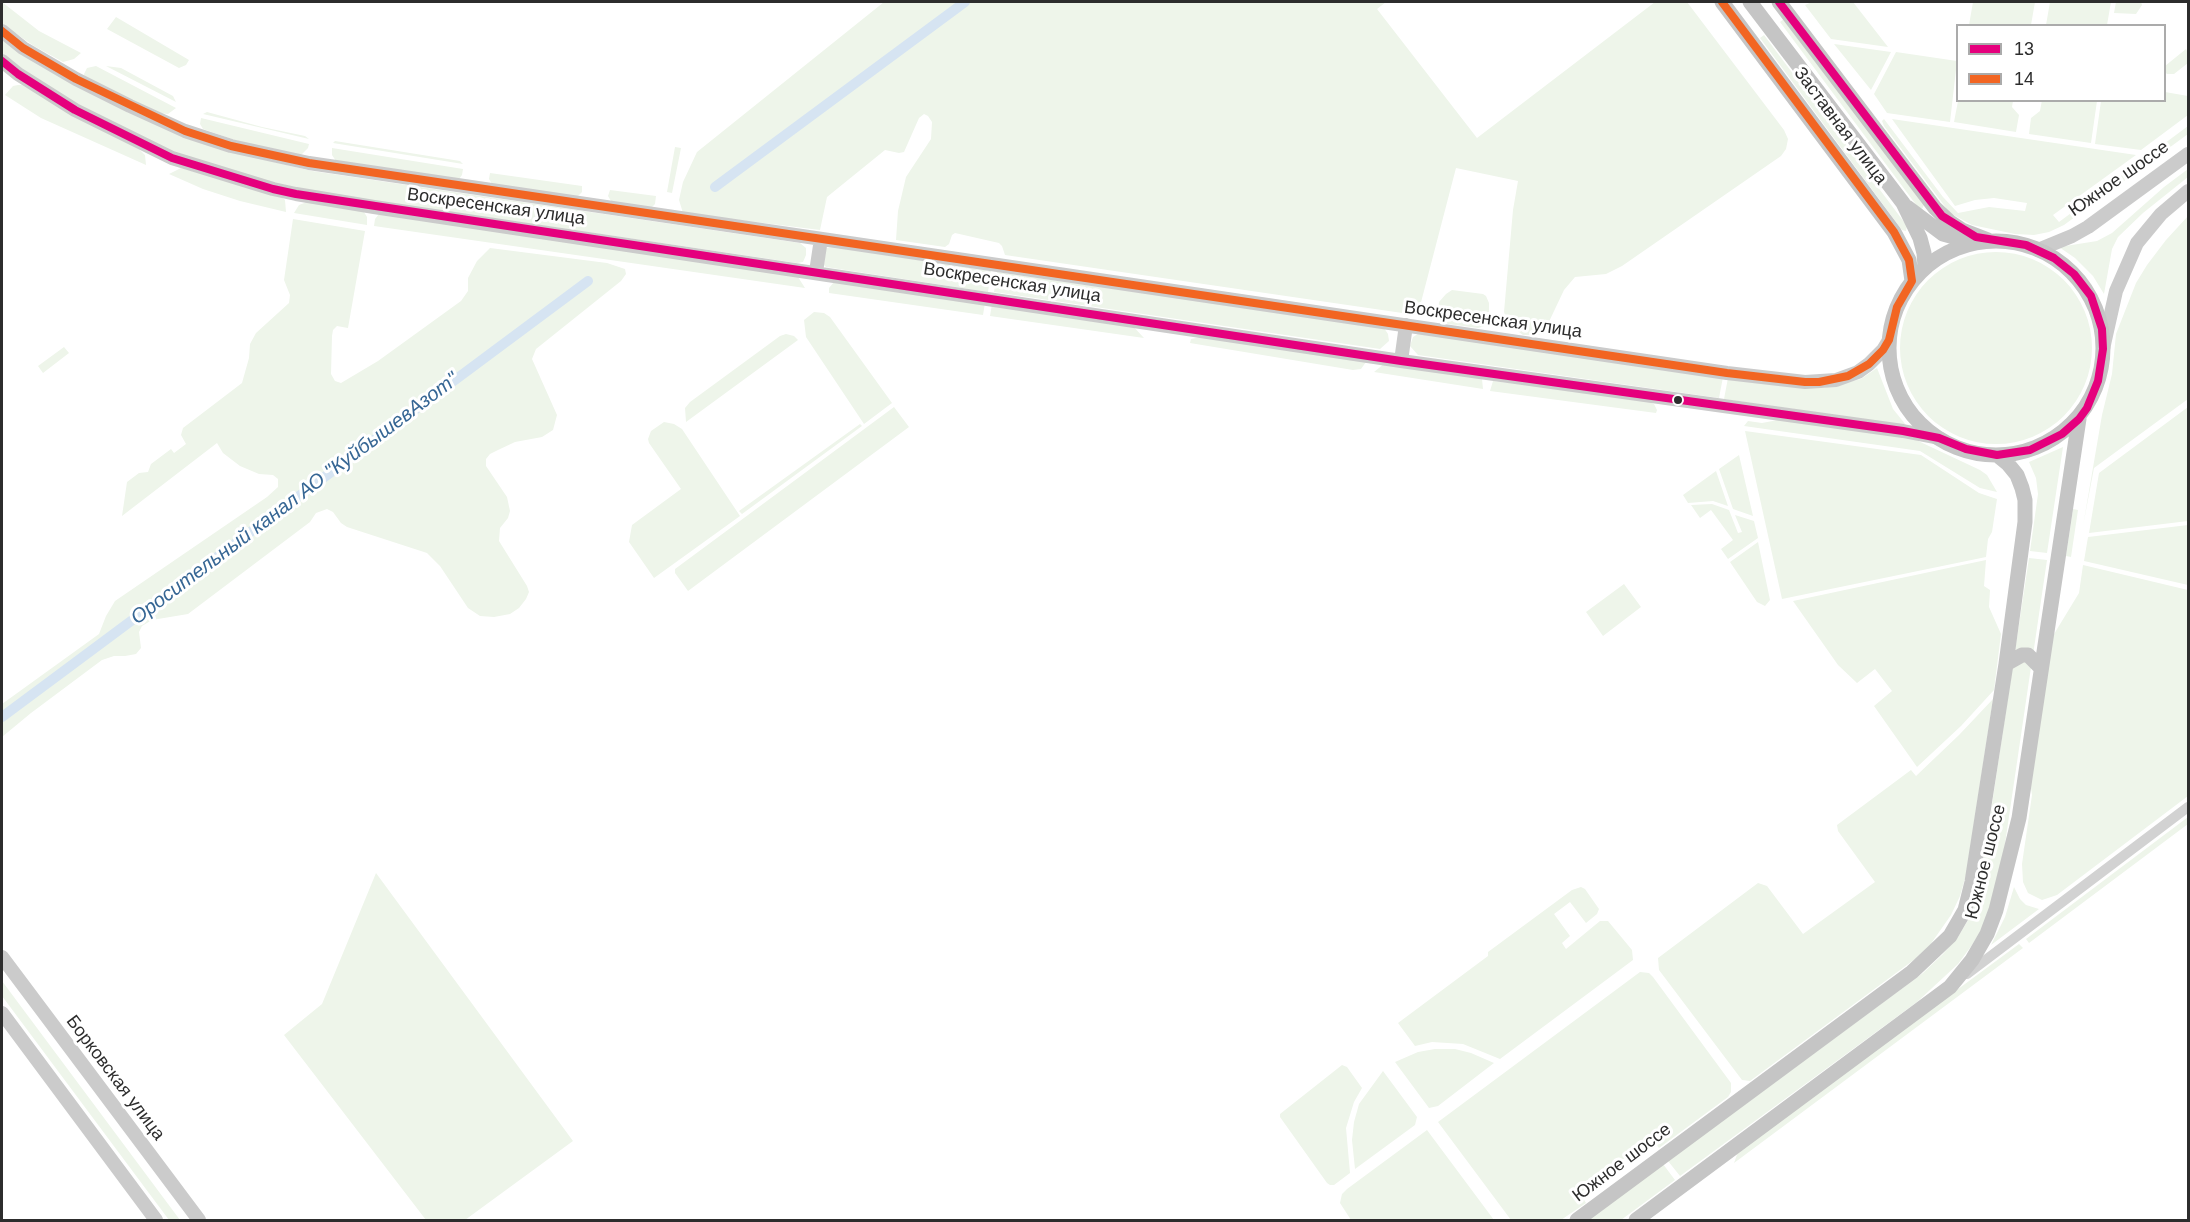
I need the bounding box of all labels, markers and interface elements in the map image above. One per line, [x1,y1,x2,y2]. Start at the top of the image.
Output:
legend [1956,24,2166,102]
text: 13 [2014,39,2034,59]
street label: Заставная улица [1789,63,1891,189]
text: 14 [2014,69,2034,89]
street label: Южное шоссе [2065,136,2173,222]
street label: Воскресенская улица [406,184,586,230]
street label: Воскресенская улица [922,258,1102,308]
street label: Воскресенская улица [1403,297,1583,343]
water label: Оросительный канал АО "КуйбышевАзот" [126,368,464,630]
unlabelled marker [1672,394,1684,406]
street label: Южное шоссе [1961,802,2011,922]
street label: Борковская улица [61,1011,169,1145]
street label: Южное шоссе [1569,1119,1675,1207]

